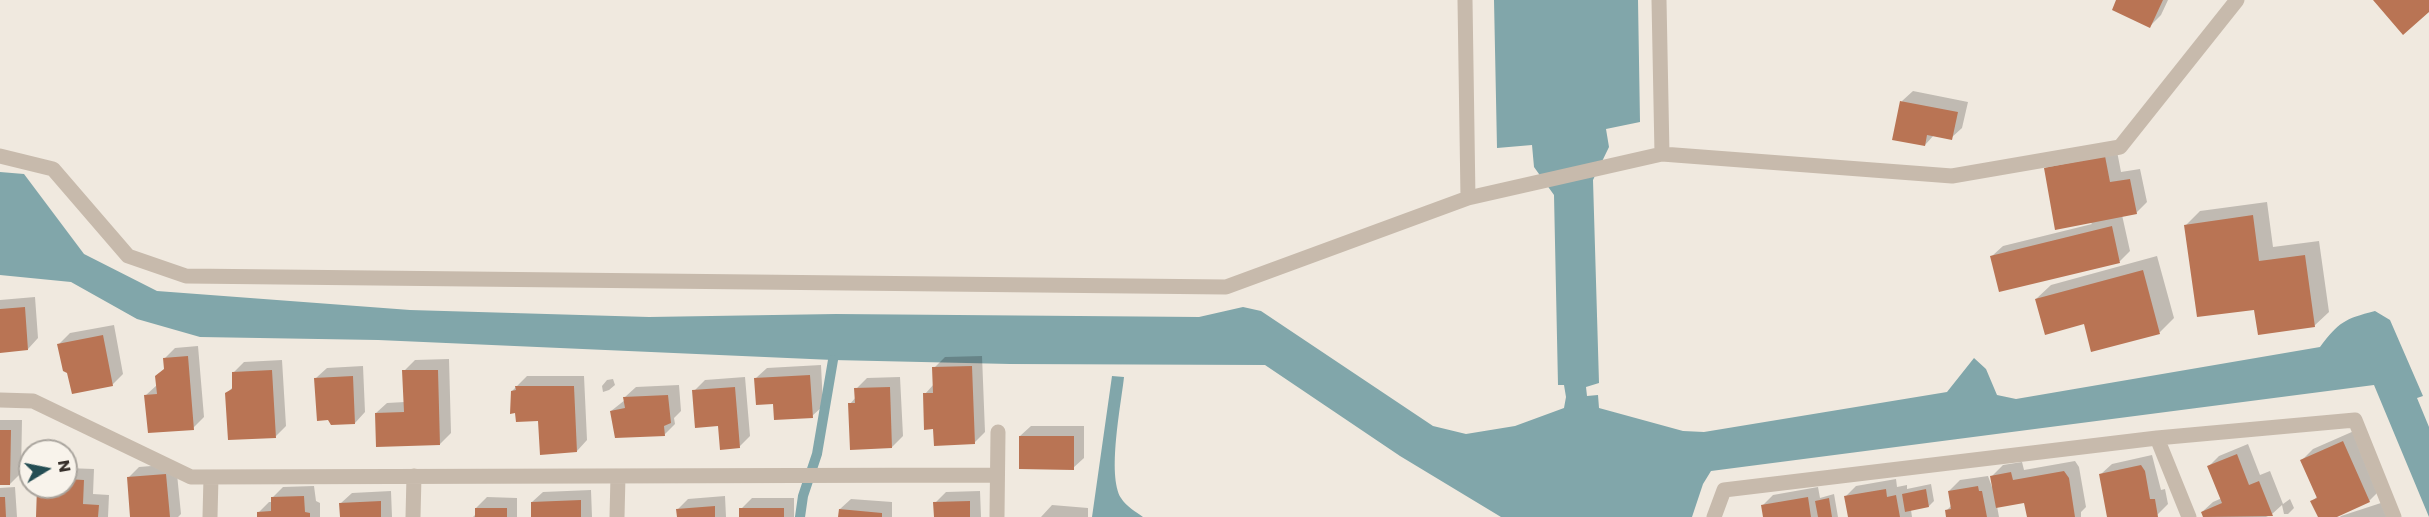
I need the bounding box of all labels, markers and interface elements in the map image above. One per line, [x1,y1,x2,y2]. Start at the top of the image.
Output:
north arrow [18,439,78,499]
text: N [52,458,77,474]

